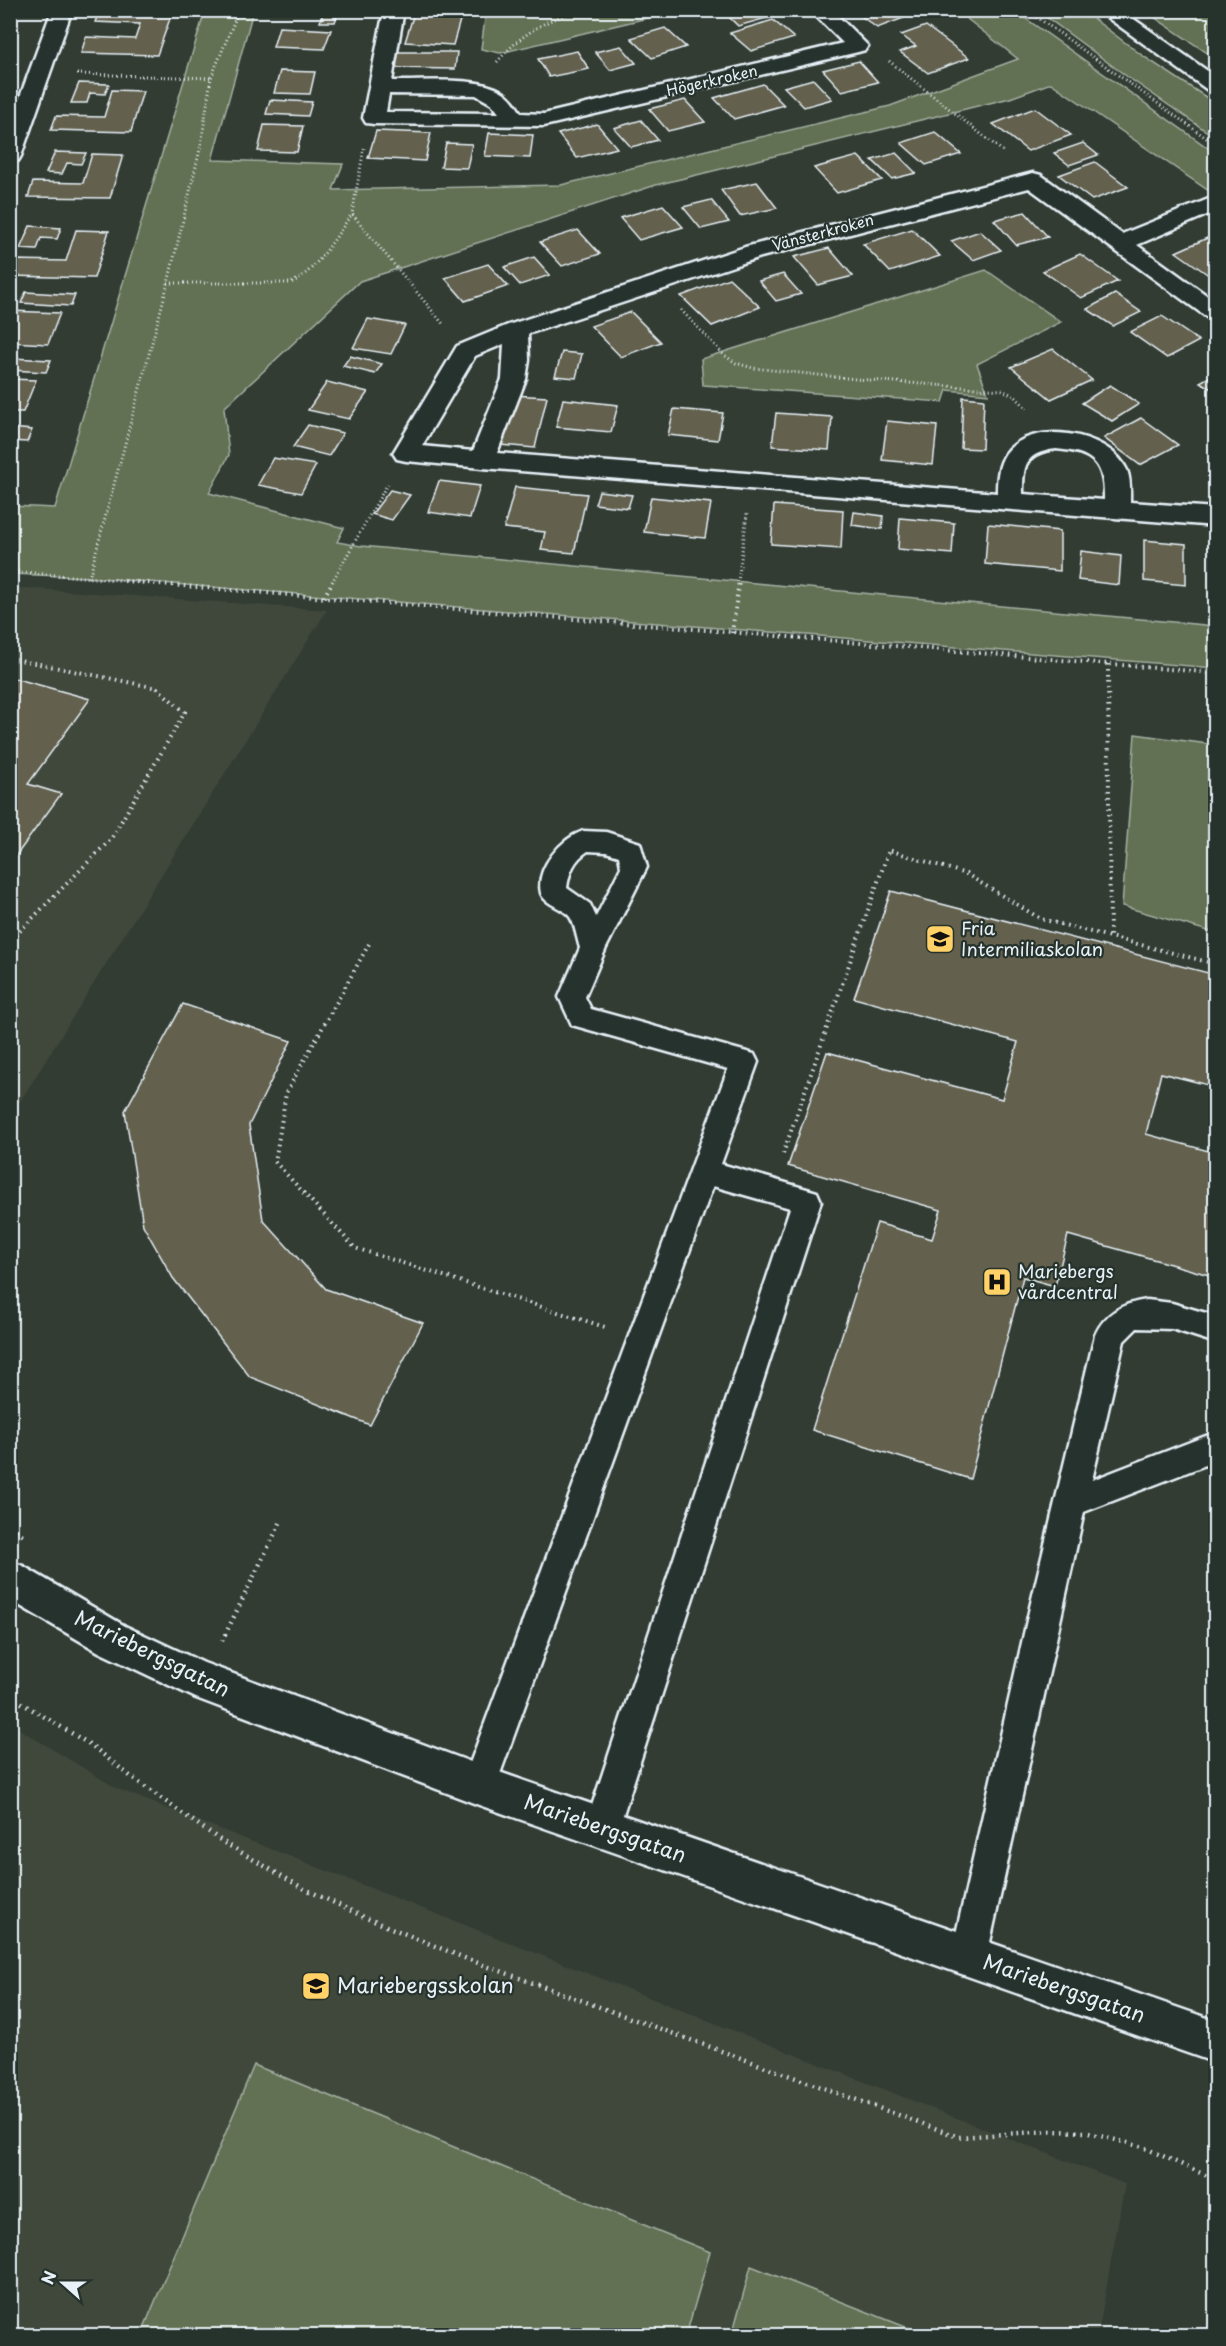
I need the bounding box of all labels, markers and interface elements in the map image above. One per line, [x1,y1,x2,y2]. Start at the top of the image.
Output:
street label: Högerkroken [664,58,760,101]
street label: Vänsterkroken [769,207,876,256]
place label: Fria Intermiliaskolan [961,914,1103,962]
school or university icon: Fria Intermiliaskolan [924,923,956,955]
place label: Mariebergs vårdcentral [1018,1257,1118,1305]
hospital icon: Mariebergs vårdcentral [981,1266,1013,1298]
street label: Mariebergsgatan [70,1601,236,1704]
street label: Mariebergsgatan [520,1784,691,1870]
street label: Mariebergsgatan [979,1944,1150,2030]
place label: Mariebergsskolan [337,1968,514,2000]
school or university icon: Mariebergsskolan [300,1970,332,2002]
north arrow [33,2253,93,2313]
text: N [35,2267,62,2287]

